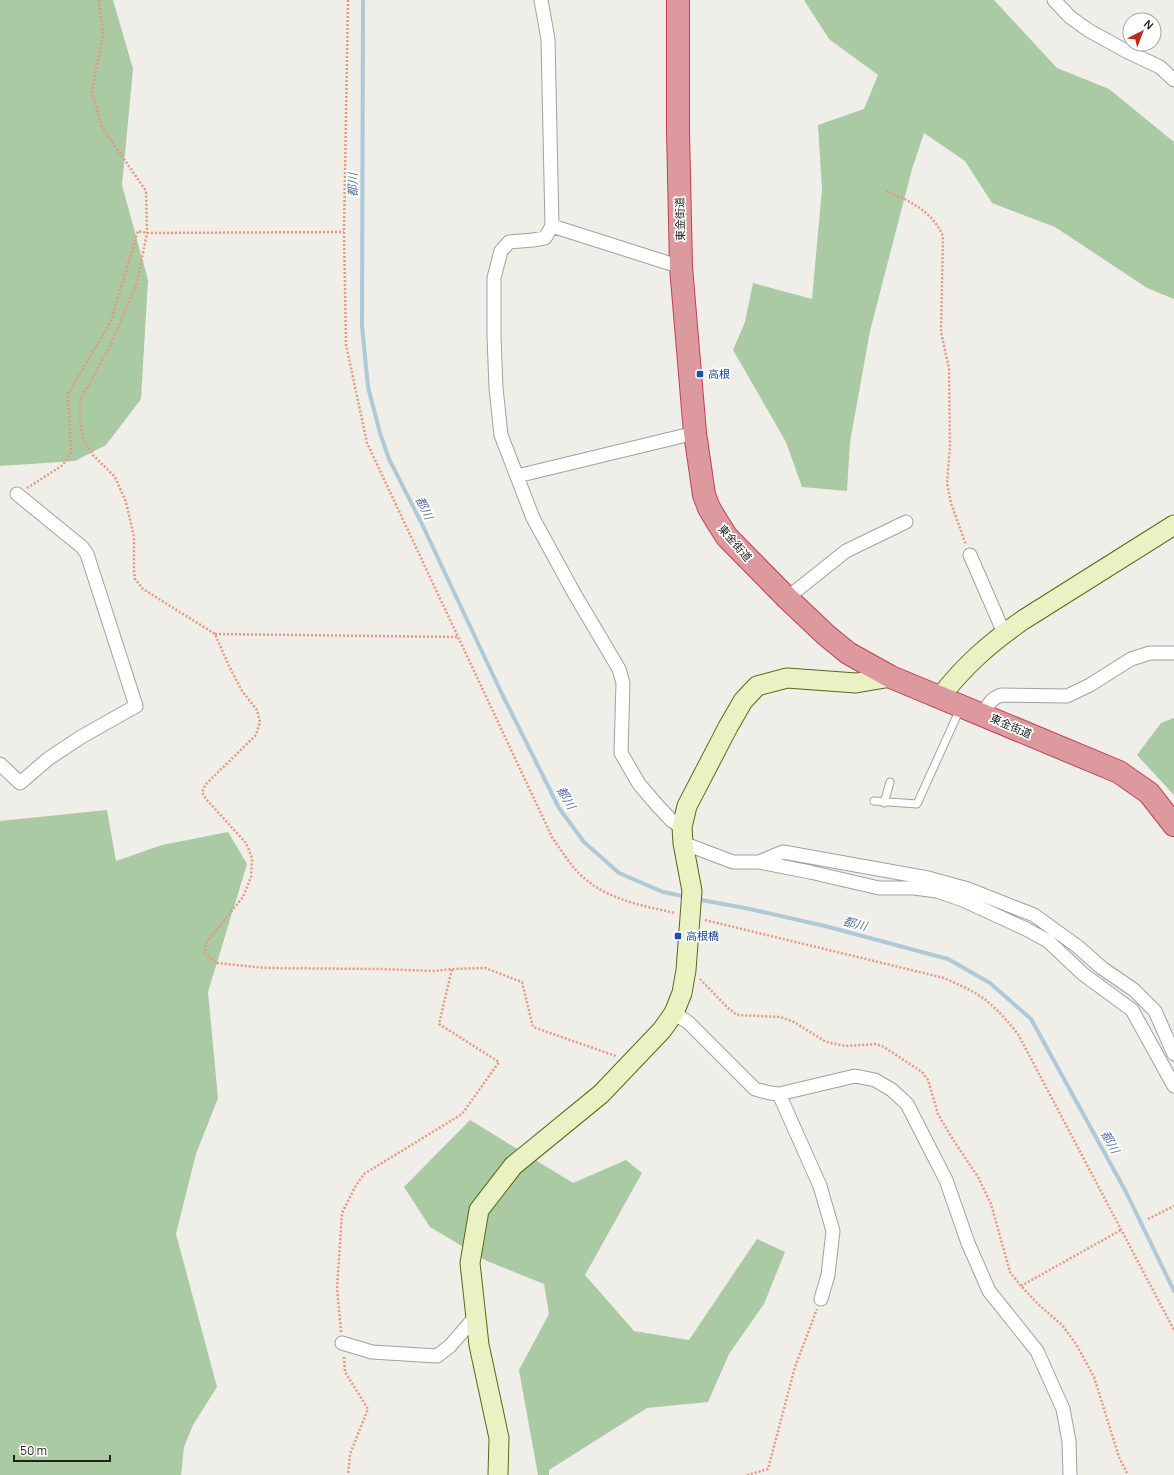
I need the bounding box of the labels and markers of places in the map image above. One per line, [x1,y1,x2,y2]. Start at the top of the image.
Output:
place label: 高根 [708,366,730,381]
marker: 高根 [695,369,705,379]
place label: 高根橋 [686,928,719,943]
marker: 高根橋 [673,931,683,941]

